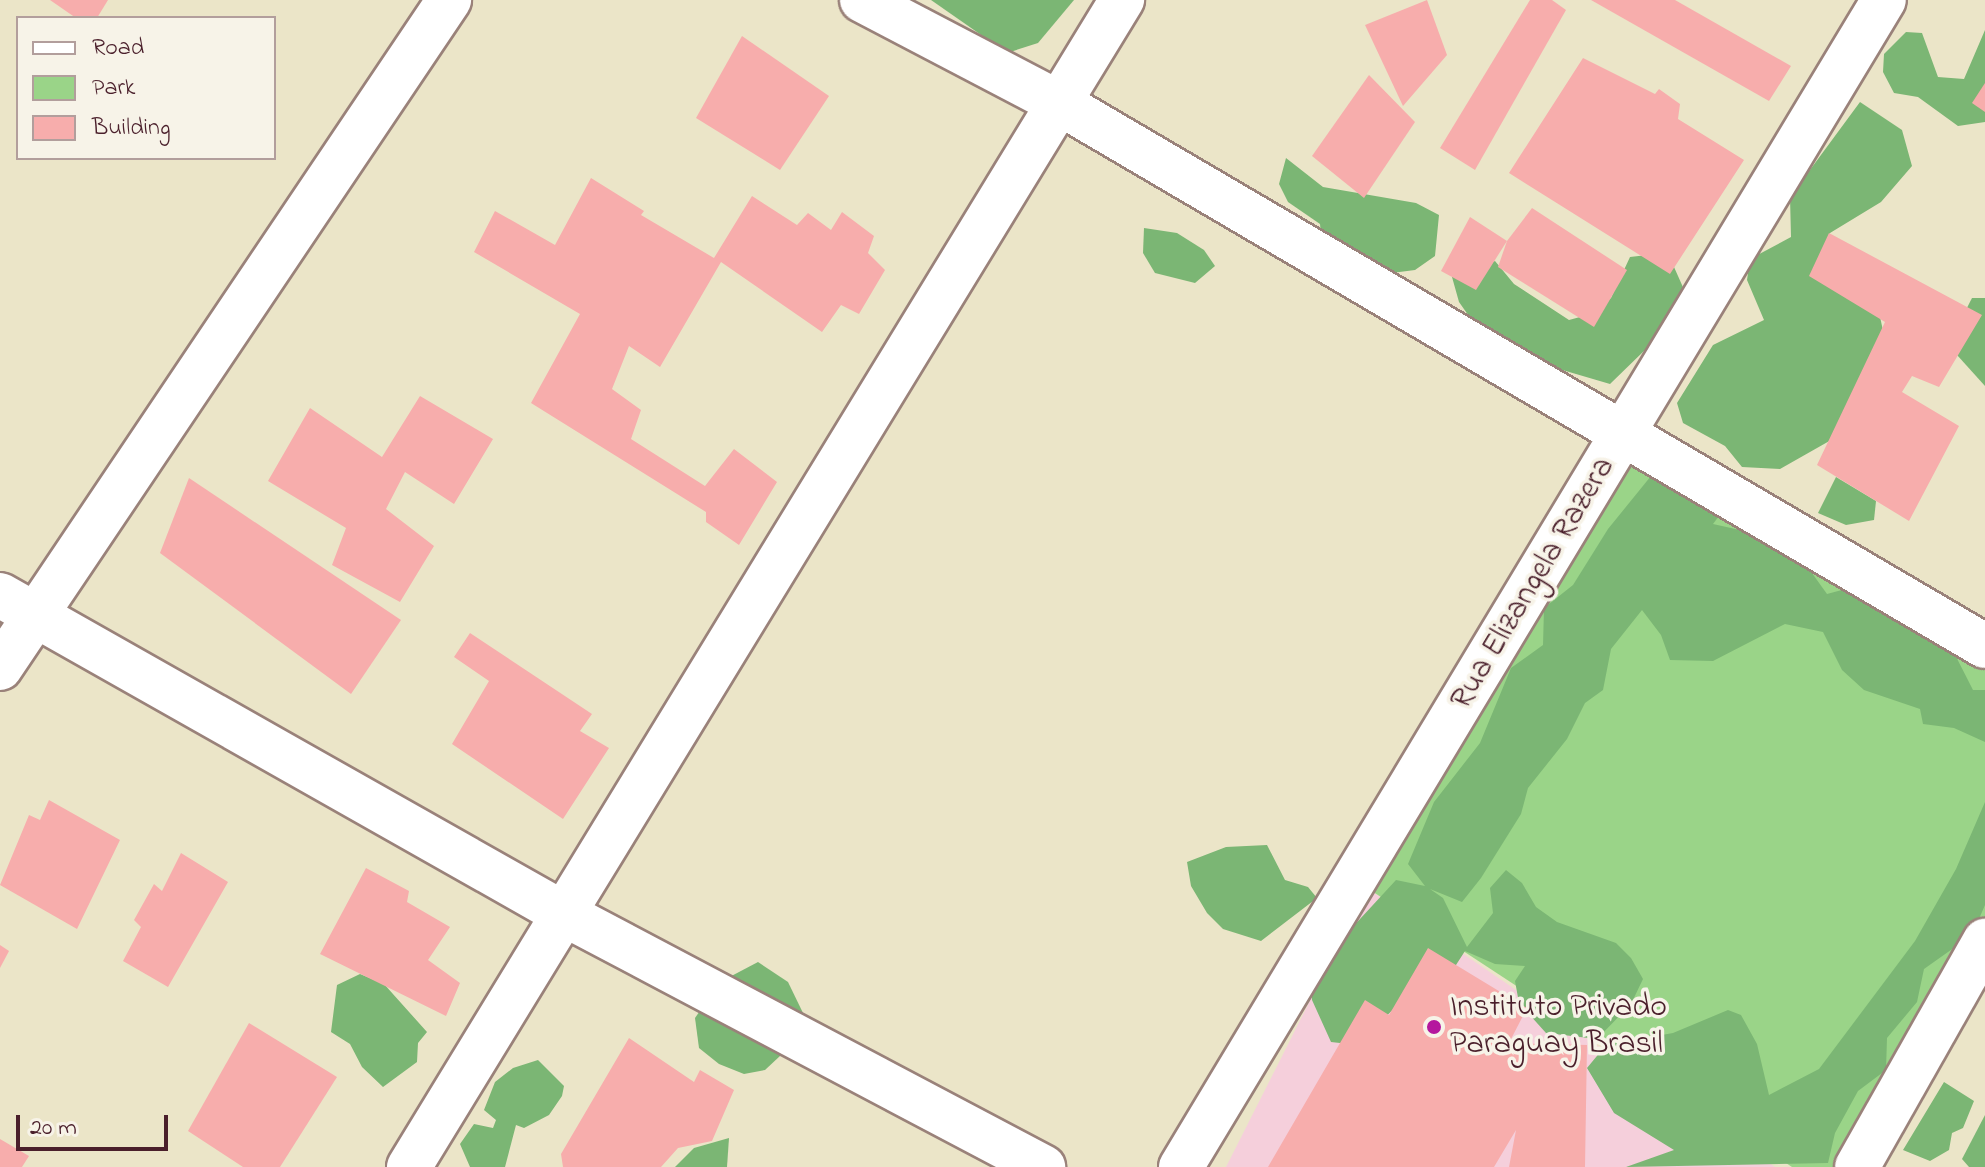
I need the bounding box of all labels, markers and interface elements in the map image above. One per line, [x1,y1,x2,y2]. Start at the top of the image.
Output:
legend [16,16,276,160]
text: Road [92,31,144,66]
text: Park [92,71,135,106]
text: Building [92,111,171,146]
street label: Rua Elizangela Razera [1444,451,1624,717]
place label: Instituto Privado Paraguay Brasil [1450,990,1667,1065]
marker: Instituto Privado Paraguay Brasil [1425,1018,1443,1036]
scale bar [20,1099,172,1149]
text: 20 m [30,1111,77,1146]

